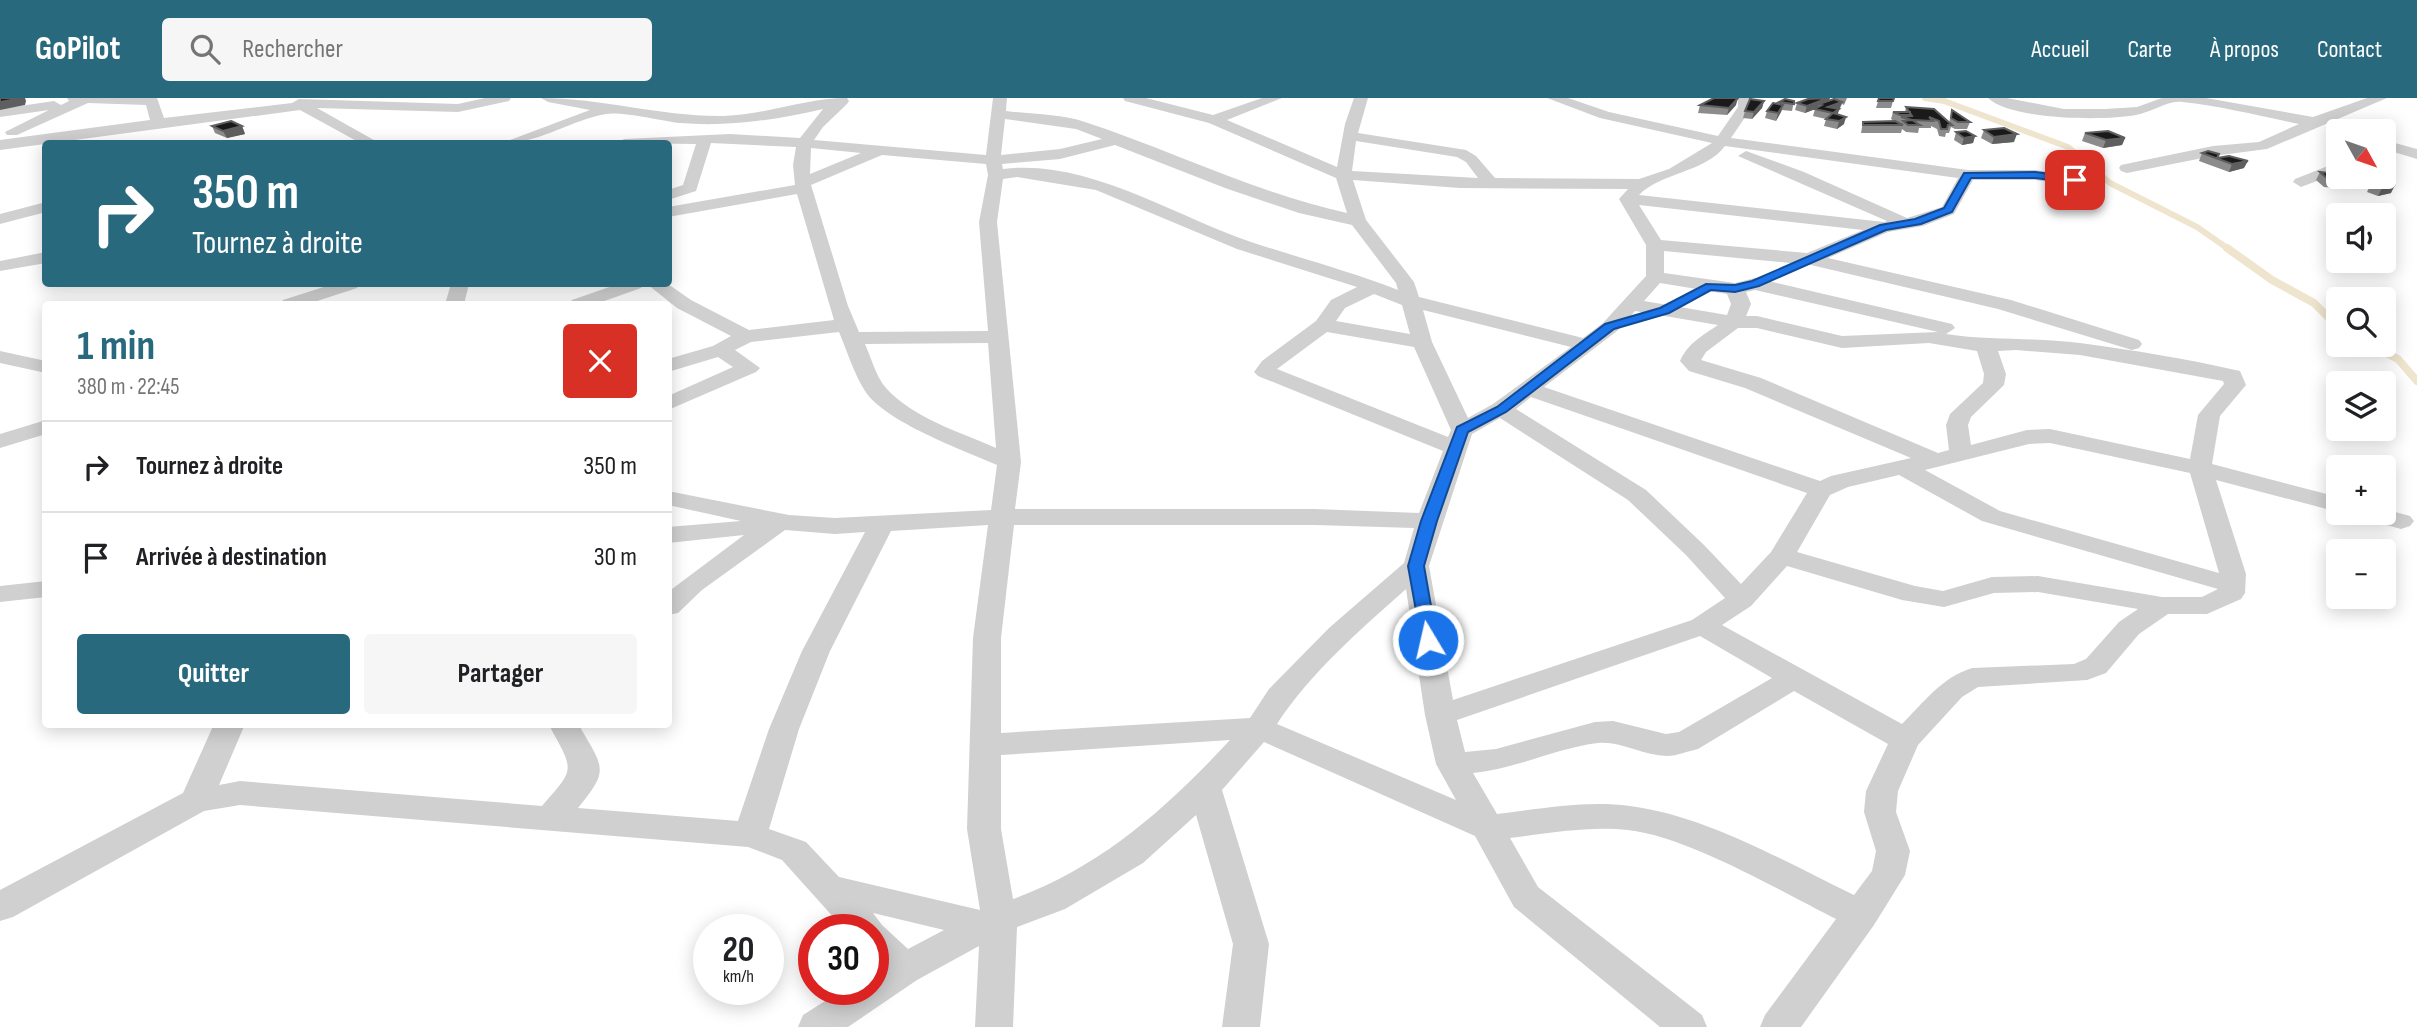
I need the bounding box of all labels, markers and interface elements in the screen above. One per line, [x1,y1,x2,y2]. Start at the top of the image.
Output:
search box [162,18,652,81]
text: GoPilot [35,29,120,69]
icon: search [186,30,224,68]
text: Rechercher [242,34,343,65]
text: Accueil [2031,35,2090,64]
text: Carte [2128,35,2172,64]
text: À propos [2210,35,2279,64]
text: Contact [2317,35,2382,64]
north arrow [2326,119,2396,189]
map controls [2326,119,2396,609]
pin [2045,150,2105,210]
icon: arrive [2056,161,2094,199]
text: 350 m [192,164,299,223]
icon: right [77,168,168,259]
button: sound [2326,203,2396,273]
text: Tournez à droite [192,224,363,263]
button: search [2326,287,2396,357]
text: 1 min [77,321,155,372]
button: close [563,324,637,398]
button: layers [2326,371,2396,441]
text: 380 m · 22:45 [77,373,180,401]
icon: right [77,448,115,486]
text: Tournez à droite [136,451,283,482]
text: 350 m [583,451,637,482]
button: + [2326,455,2396,525]
icon: arrive [77,539,115,577]
button: − [2326,539,2396,609]
text: Arrivée à destination [136,542,327,573]
text: 30 m [594,542,637,573]
position arrow [1391,603,1465,677]
button: Quitter [77,634,350,714]
button: Partager [364,634,637,714]
speed limit sign: 30 [798,914,889,1005]
text: 20 [723,929,755,972]
text: km/h [723,966,754,987]

